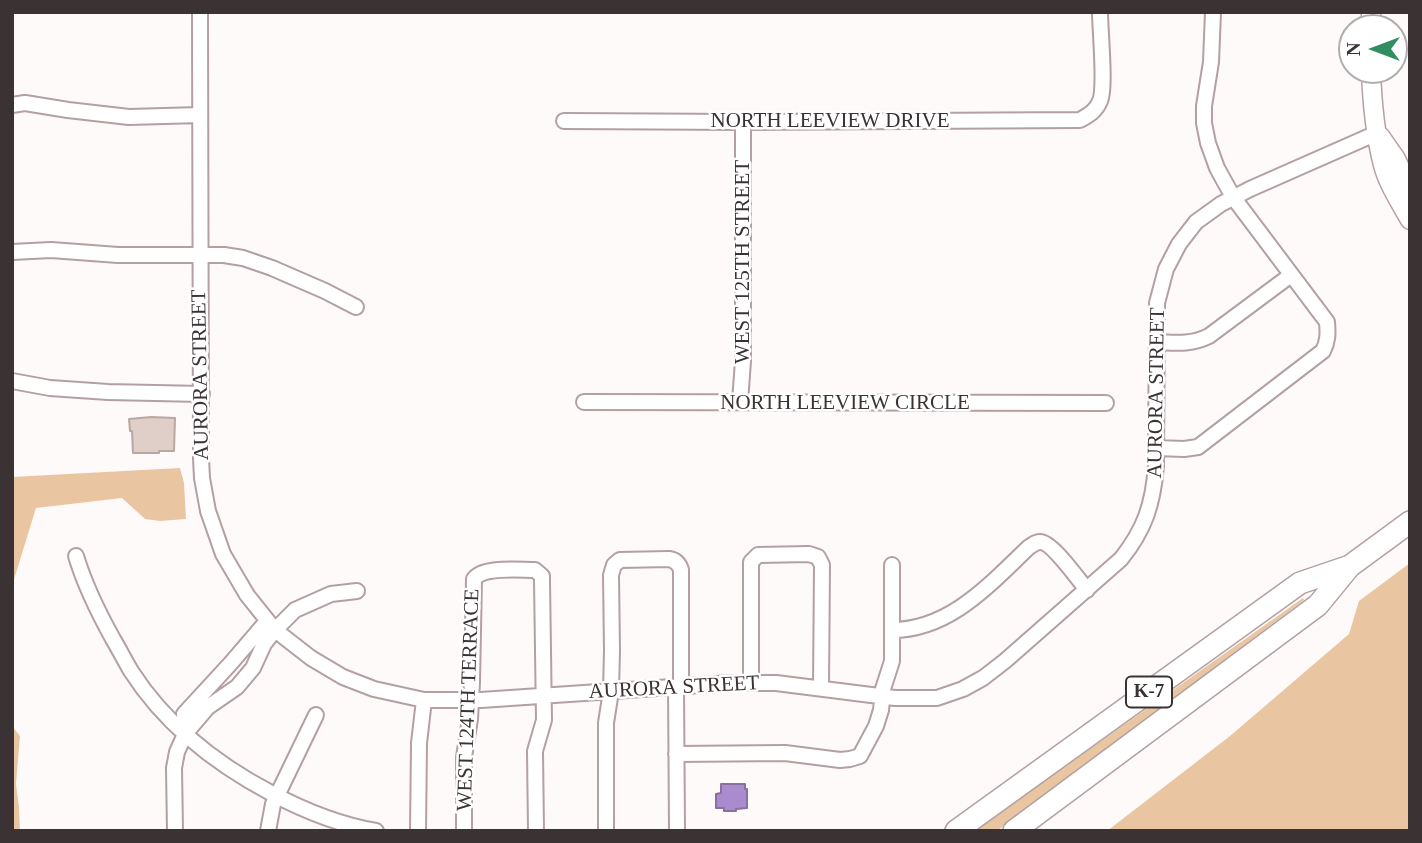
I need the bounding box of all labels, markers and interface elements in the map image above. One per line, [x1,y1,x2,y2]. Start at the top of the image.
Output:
north arrow [1338,14,1408,84]
text: N [1343,42,1364,56]
street label: NORTH LEEVIEW DRIVE [710,108,950,134]
street label: WEST 125TH STREET [730,160,756,364]
street label: AURORA STREET [187,289,215,461]
street label: AURORA STREET [1143,307,1171,479]
street label: NORTH LEEVIEW CIRCLE [720,390,970,416]
street label: WEST 124TH TERRACE [453,588,485,812]
street label: AURORA STREET [588,671,760,705]
road number: K-7 [1126,677,1172,708]

